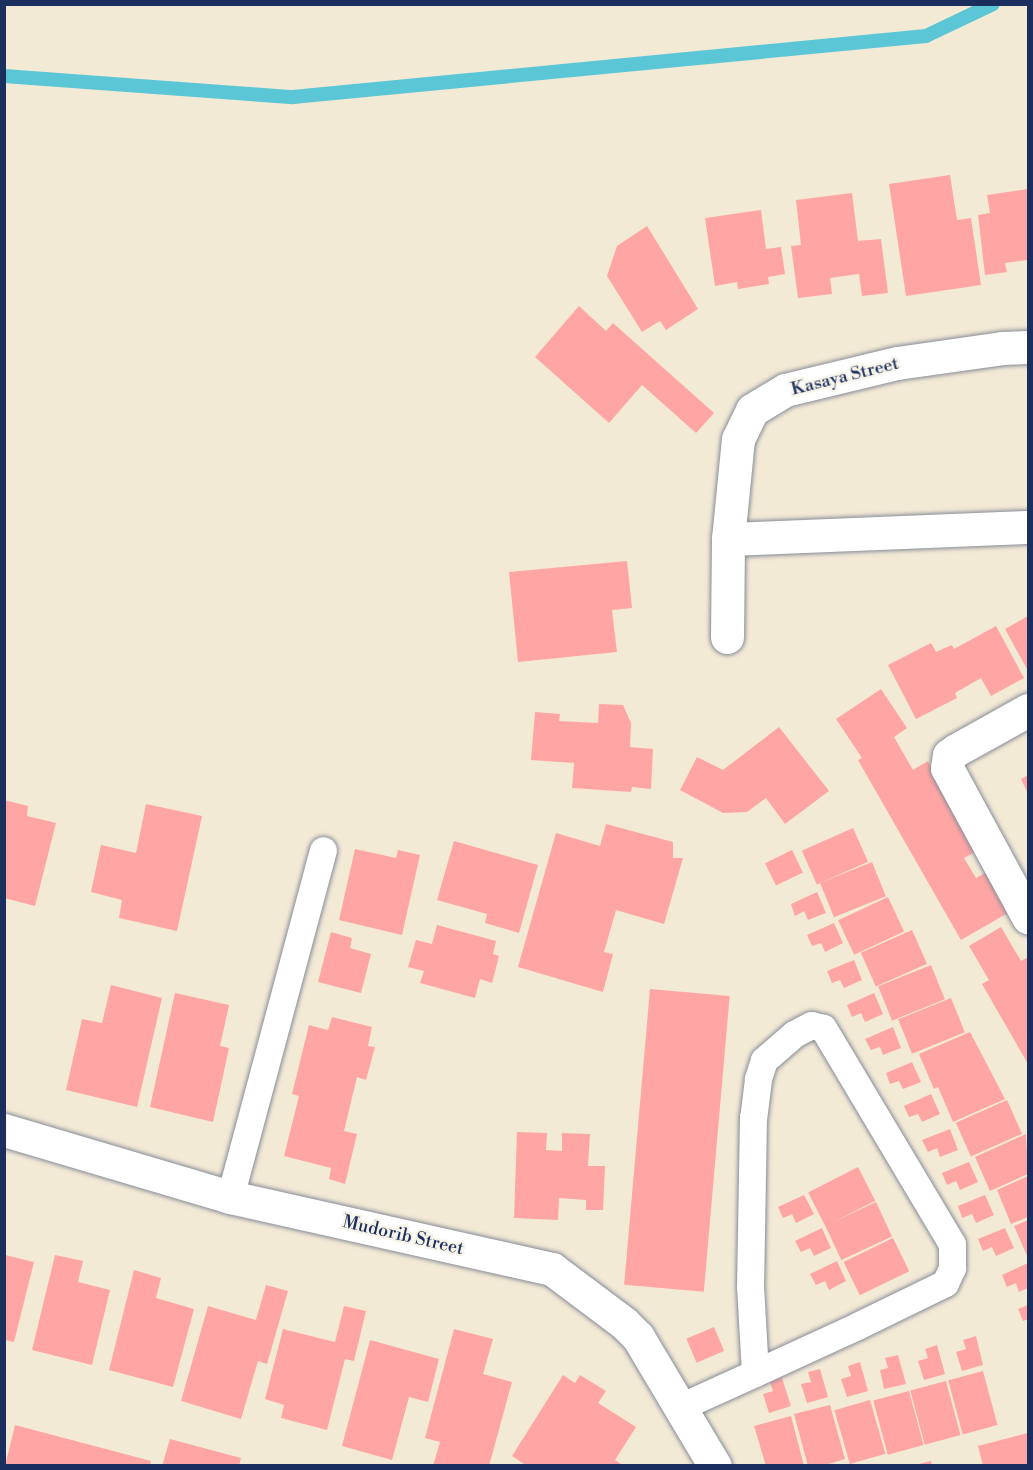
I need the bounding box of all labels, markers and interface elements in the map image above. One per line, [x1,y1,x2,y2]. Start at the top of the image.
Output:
street label: Kasaya Street [789,353,901,401]
street label: Mudorib Street [340,1212,466,1260]

